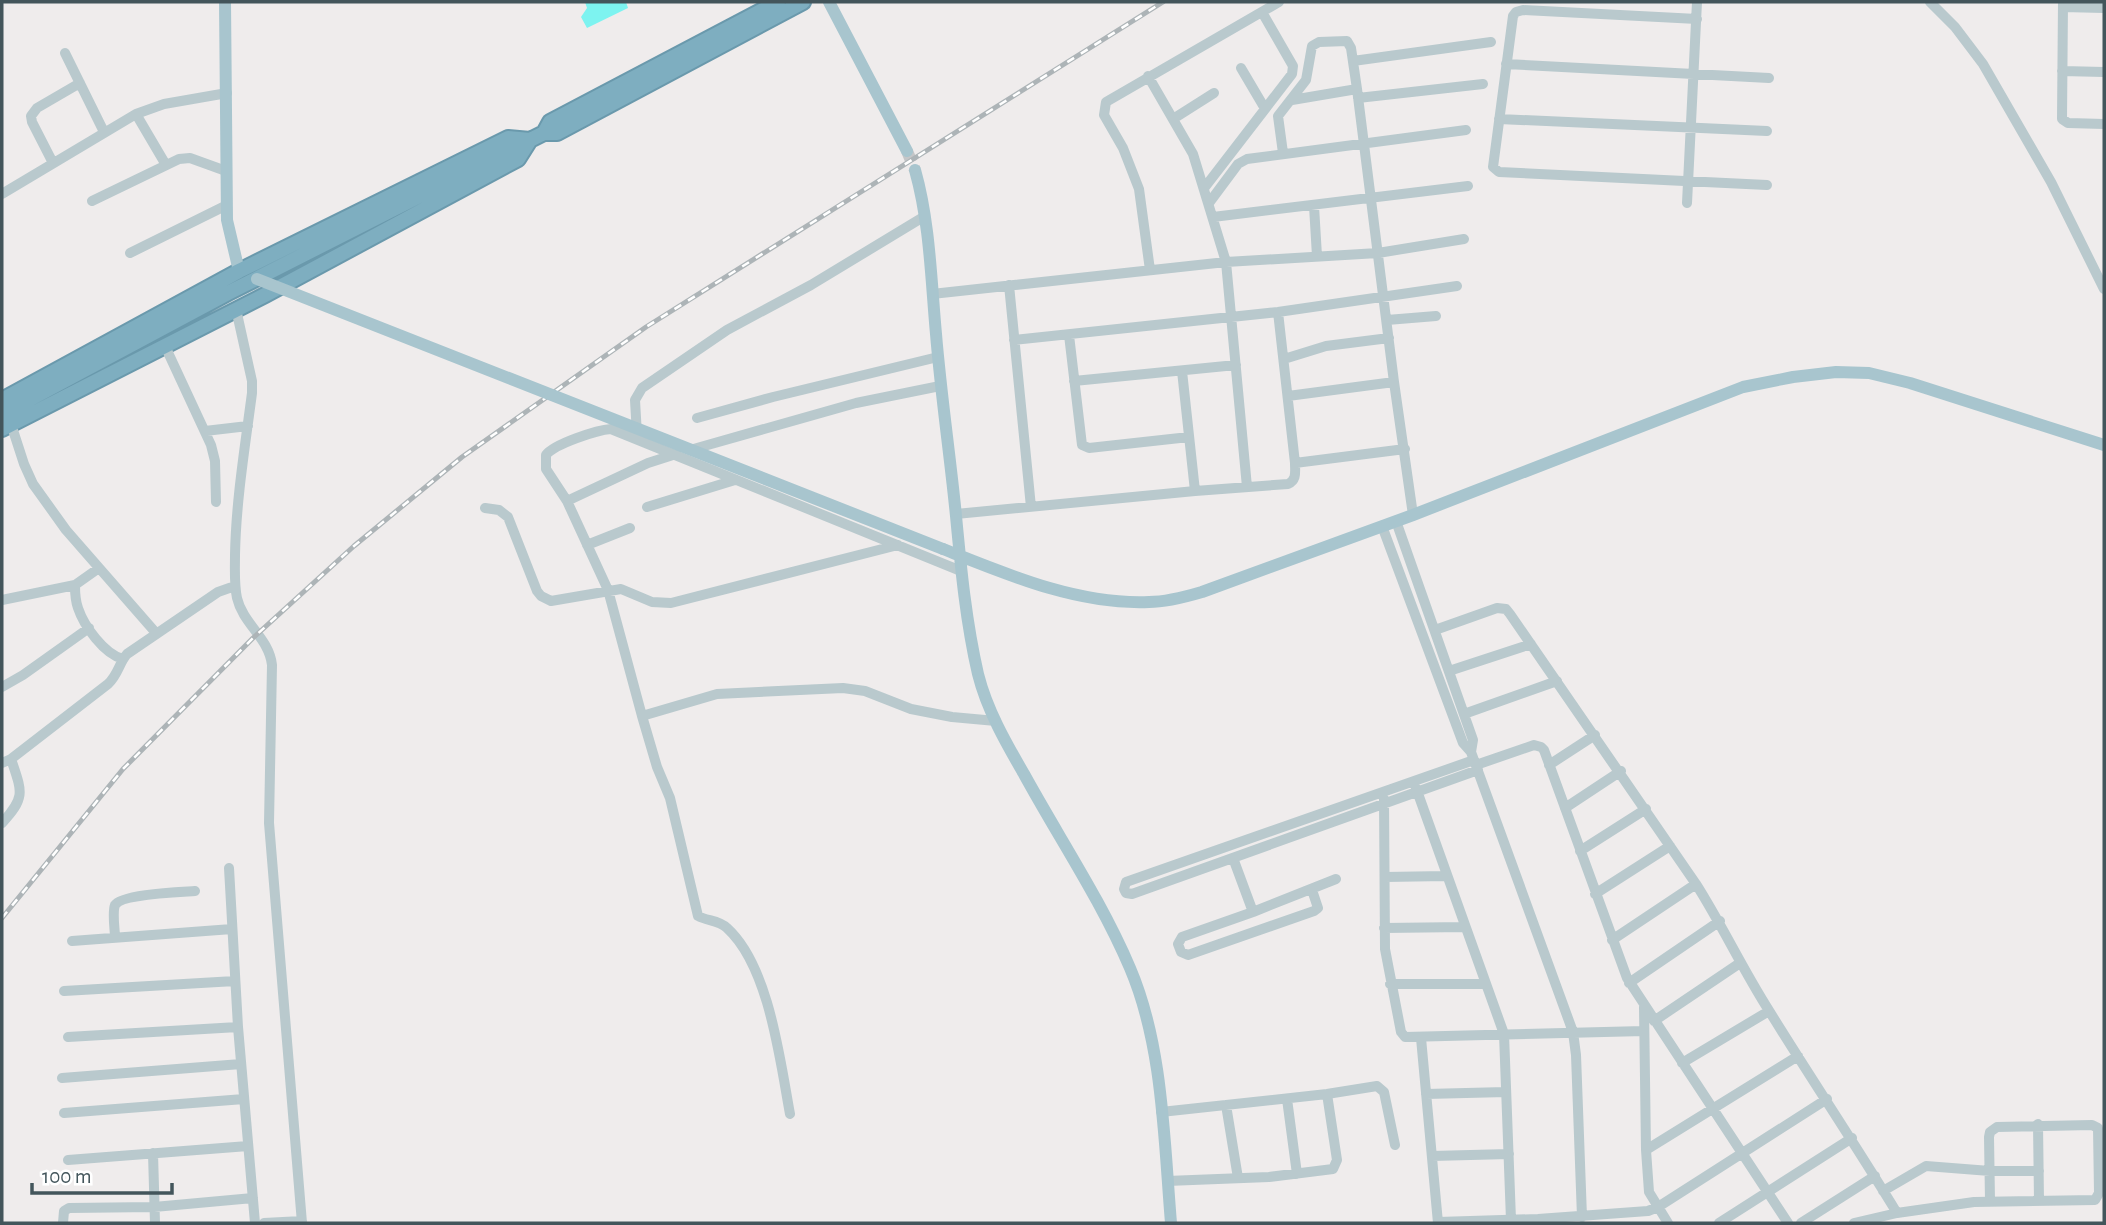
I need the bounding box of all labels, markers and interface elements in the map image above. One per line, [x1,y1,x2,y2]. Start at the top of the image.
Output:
scale bar [32,1152,172,1196]
text: 100 m [42,1166,92,1187]

